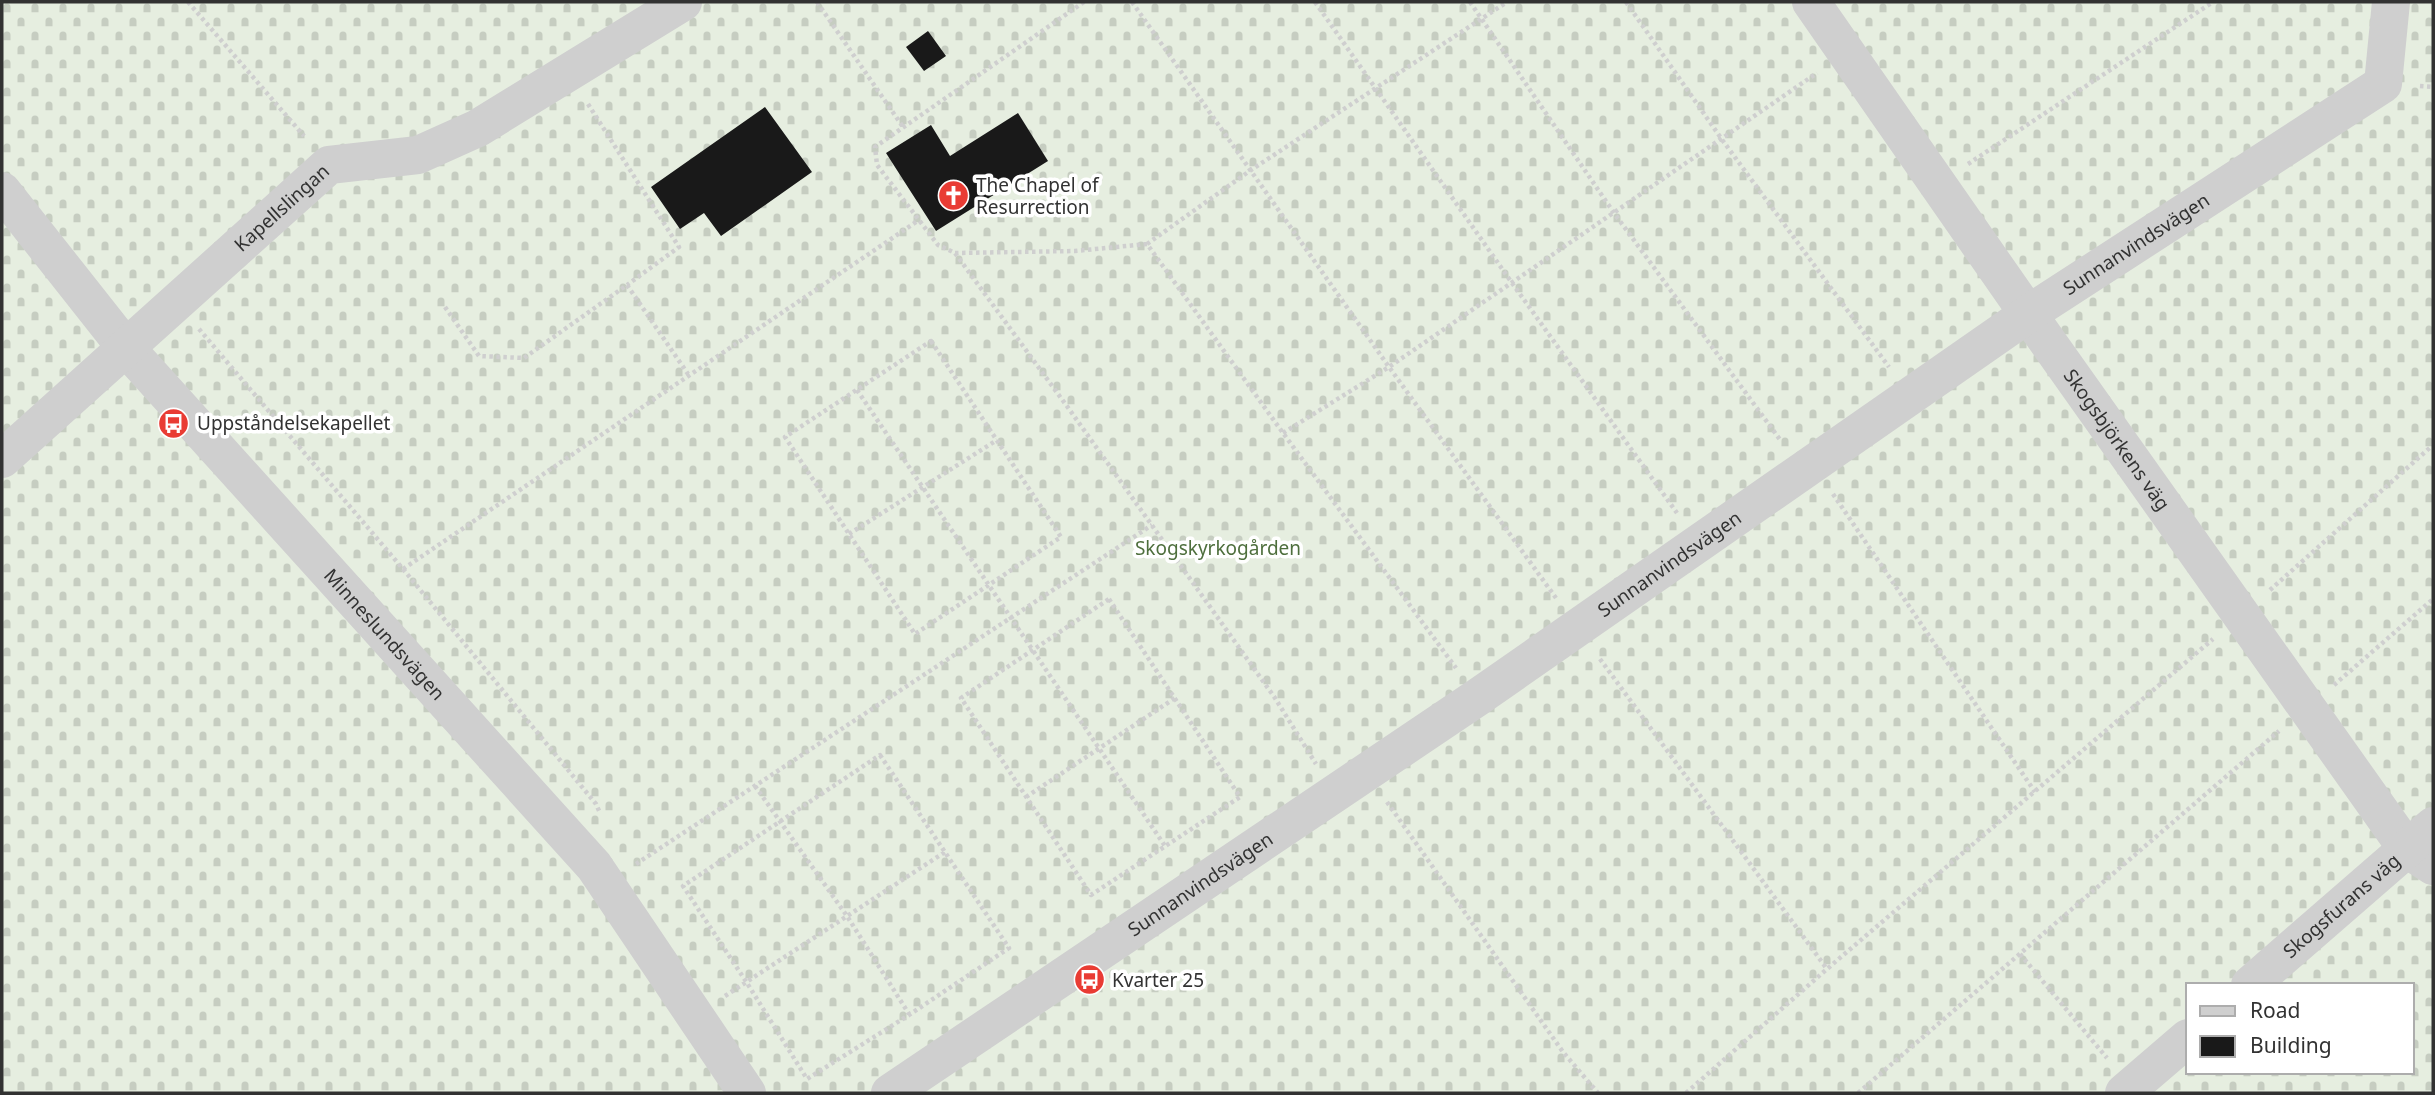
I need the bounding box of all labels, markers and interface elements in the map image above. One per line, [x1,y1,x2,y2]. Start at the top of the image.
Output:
street label: Kapellslingan [229,158,335,257]
place label: The Chapel of Resurrection [976,172,1100,220]
church icon: The Chapel of Resurrection [936,179,970,213]
street label: Sunnanvindsvägen [2058,187,2214,301]
street label: Skogsbjörkens väg [2058,364,2176,516]
bus stop icon: Uppståndelsekapellet [157,406,191,440]
place label: Uppståndelsekapellet [197,410,390,436]
street label: Sunnanvindsvägen [1592,505,1746,623]
park label: Skogskyrkogården [1135,535,1301,561]
street label: Minneslundsvägen [318,563,451,706]
street label: Sunnanvindsvägen [1123,826,1278,942]
street label: Skogsfurans väg [2277,848,2405,964]
bus stop icon: Kvarter 25 [1072,963,1106,997]
place label: Kvarter 25 [1112,967,1204,993]
legend [2186,983,2414,1074]
text: Road [2250,996,2300,1024]
text: Building [2250,1031,2332,1059]

